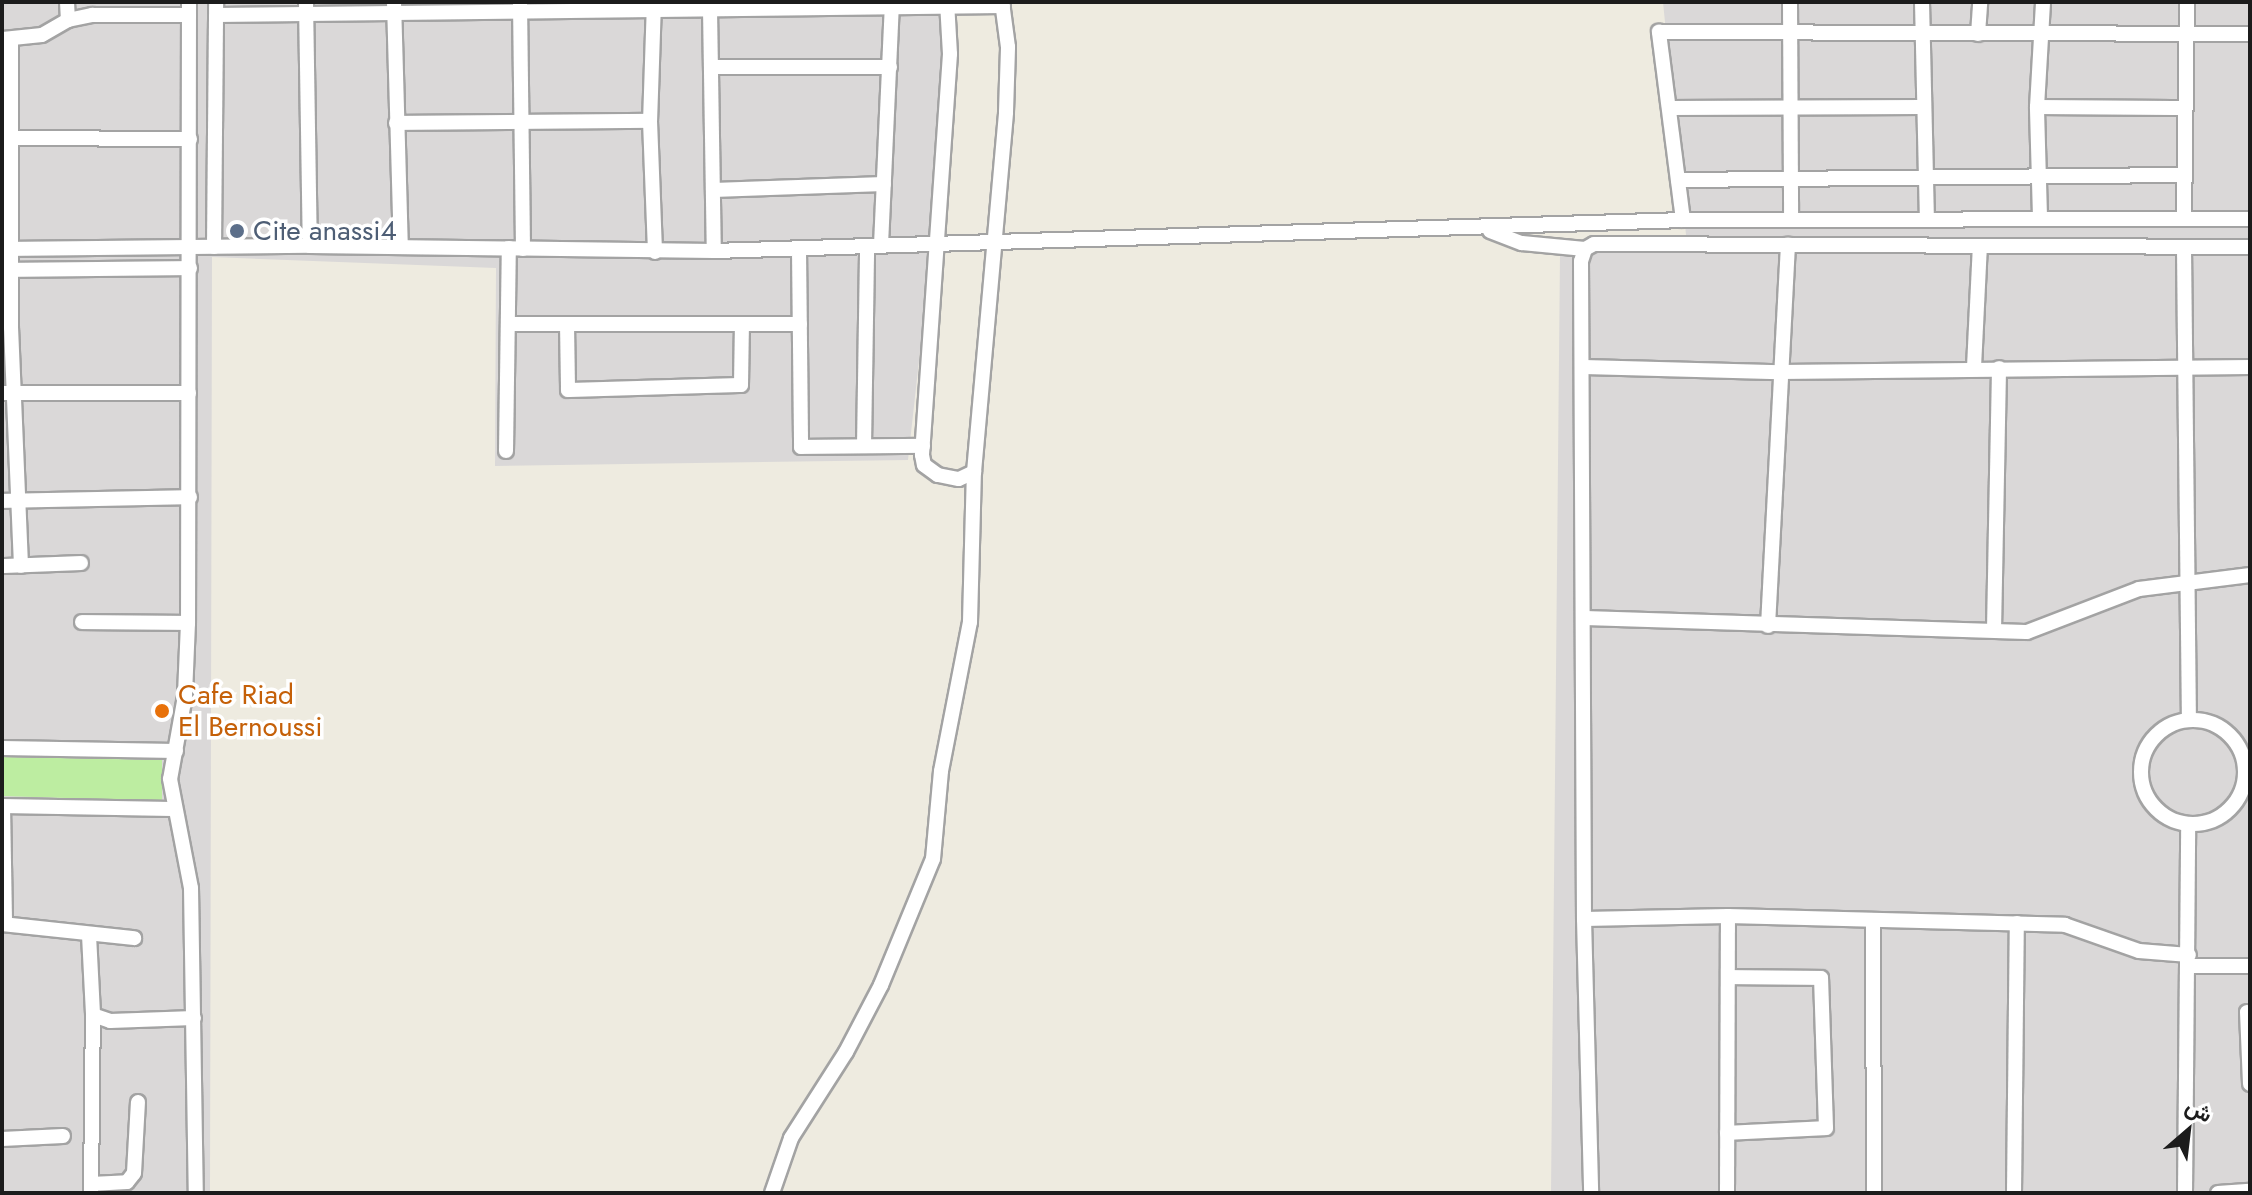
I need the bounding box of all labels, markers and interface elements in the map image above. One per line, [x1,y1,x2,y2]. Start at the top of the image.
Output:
place label: Cite anassi4 [253,214,397,248]
marker: Cite anassi4 [228,222,246,240]
place label: Cafe Riad El Bernoussi [178,678,322,744]
marker: Cafe Riad El Bernoussi [153,702,171,720]
text: ش [2180,1089,2218,1130]
north arrow [2148,1091,2228,1171]

